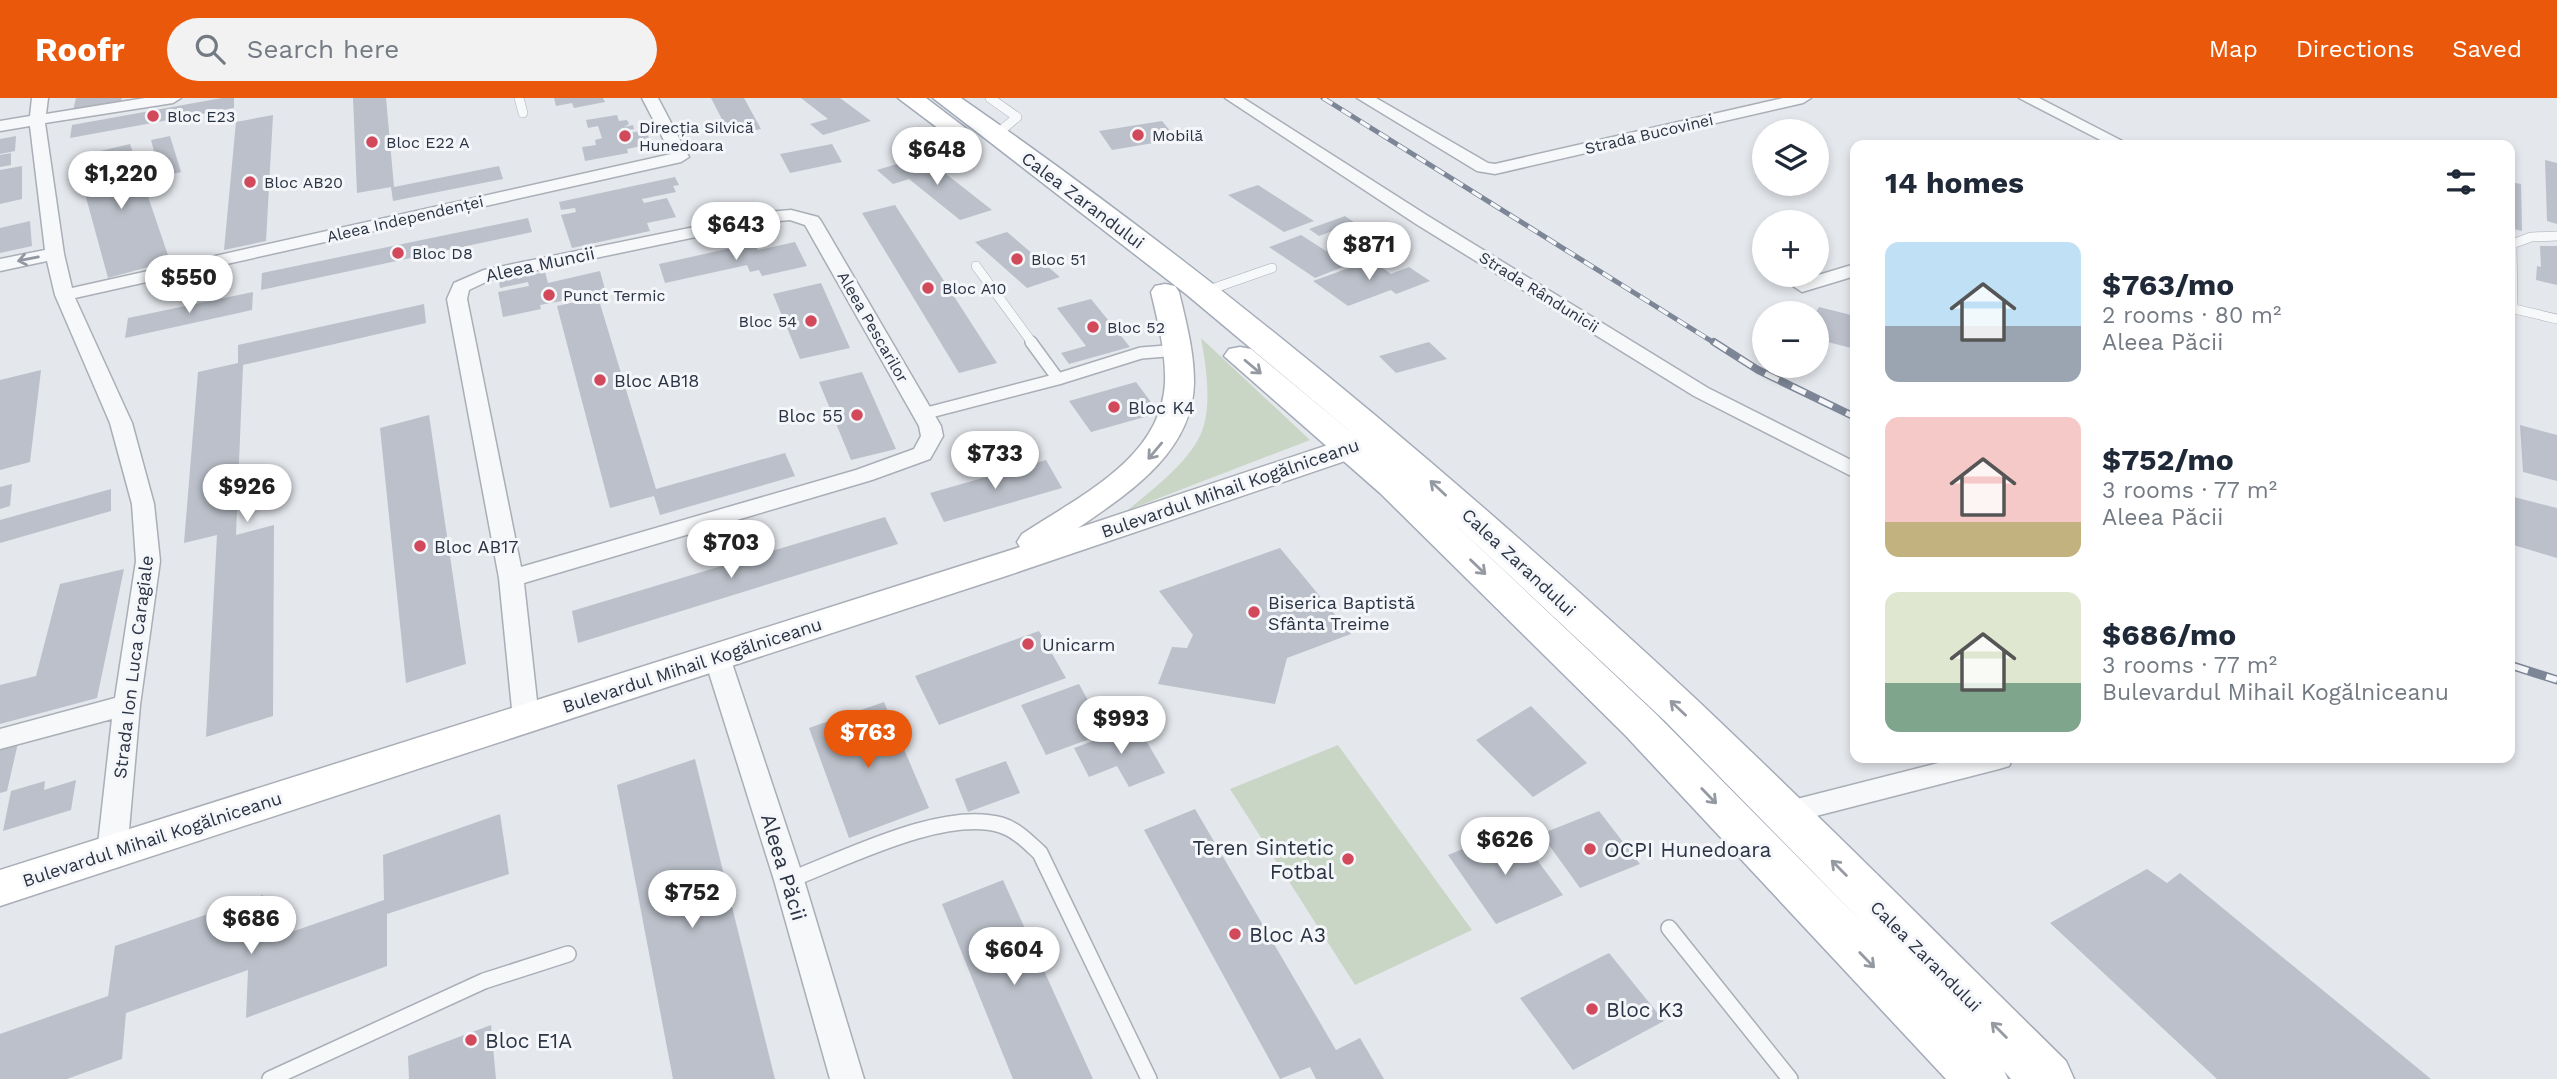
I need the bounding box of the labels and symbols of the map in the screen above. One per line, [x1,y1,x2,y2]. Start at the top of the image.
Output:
place label: Bloc E23 [167,107,235,126]
marker: Bloc E23 [145,108,161,124]
street label: Strada Bucovinei [1583,110,1715,158]
place label: Direcția Silvică Hunedoara [639,118,754,155]
place label: Mobilă [1152,126,1203,145]
pin: $648 [896,127,978,187]
marker: Mobilă [1130,127,1146,143]
marker: Direcția Silvică Hunedoara [617,128,633,144]
place label: Bloc E22 A [386,133,470,152]
marker: Bloc E22 A [364,134,380,150]
street label: Calea Zarandului [1018,147,1148,253]
pin: $1,220 [64,152,178,211]
place label: Bloc AB20 [264,173,343,192]
marker: Bloc AB20 [242,174,258,190]
street label: Aleea Independenței [325,192,485,246]
pin: $643 [695,202,777,262]
pin: $871 [1328,222,1410,282]
street label: Aleea Muncii [483,242,597,286]
place label: Bloc D8 [412,244,473,263]
marker: Bloc D8 [390,245,406,261]
street label: Strada Rândunicii [1476,247,1602,337]
place label: Bloc 51 [1031,250,1086,269]
marker: Bloc 51 [1009,251,1025,267]
one-way arrow [17,253,40,267]
pin: $550 [148,256,230,315]
street label: Aleea Pescarilor [833,268,913,386]
place label: Bloc A10 [942,279,1006,298]
marker: Bloc A10 [920,280,936,296]
place label: Punct Termic [563,286,665,305]
marker: Punct Termic [541,287,557,303]
place label: Bloc 54 [739,312,797,331]
marker: Bloc 54 [803,313,819,329]
place label: Bloc 52 [1107,318,1165,337]
marker: Bloc 52 [1085,319,1101,335]
one-way arrow [1244,359,1262,375]
place label: Bloc AB18 [614,370,699,391]
marker: Bloc AB18 [592,372,608,388]
place label: Bloc K4 [1128,397,1195,418]
marker: Bloc K4 [1106,399,1122,415]
place label: Bloc 55 [778,405,843,426]
marker: Bloc 55 [849,407,865,423]
pin: $733 [954,432,1036,491]
street label: Bulevardul Mihail Kogălniceanu [1098,434,1362,542]
one-way arrow [1148,441,1163,459]
pin: $926 [206,464,288,524]
one-way arrow [1429,480,1447,496]
street label: Calea Zarandului [1458,504,1580,620]
pin: $703 [690,520,772,580]
place label: Bloc AB17 [434,536,518,557]
marker: Bloc AB17 [412,538,428,554]
street label: Strada Ion Luca Caragiale [109,554,157,780]
one-way arrow [1469,558,1486,575]
place label: Biserica Baptistă Sfânta Treime [1268,592,1415,634]
marker: Biserica Baptistă Sfânta Treime [1246,604,1262,620]
street label: Bulevardul Mihail Kogălniceanu [560,613,824,717]
place label: Unicarm [1042,634,1115,655]
marker: Unicarm [1020,636,1036,652]
pin: $993 [1080,696,1162,756]
one-way arrow [1670,700,1687,717]
pin: $763 [827,710,909,770]
street label: Bulevardul Mihail Kogălniceanu [20,787,284,891]
one-way arrow [1701,787,1718,804]
street label: Aleea Păcii [756,810,812,924]
pin: $626 [1464,818,1546,877]
place label: Teren Sintetic Fotbal [1192,835,1335,884]
place label: OCPI Hunedoara [1604,837,1772,862]
marker: OCPI Hunedoara [1582,841,1598,857]
marker: Teren Sintetic Fotbal [1340,851,1356,867]
one-way arrow [1831,860,1848,877]
pin: $752 [651,870,733,930]
pin: $686 [210,896,292,956]
street label: Calea Zarandului [1866,896,1986,1016]
place label: Bloc A3 [1249,922,1326,947]
marker: Bloc A3 [1227,926,1243,942]
pin: $604 [973,928,1055,987]
one-way arrow [1858,951,1875,968]
place label: Bloc K3 [1606,997,1684,1022]
marker: Bloc K3 [1584,1001,1600,1017]
one-way arrow [1991,1022,2008,1039]
place label: Bloc E1A [485,1028,572,1053]
marker: Bloc E1A [463,1032,479,1048]

